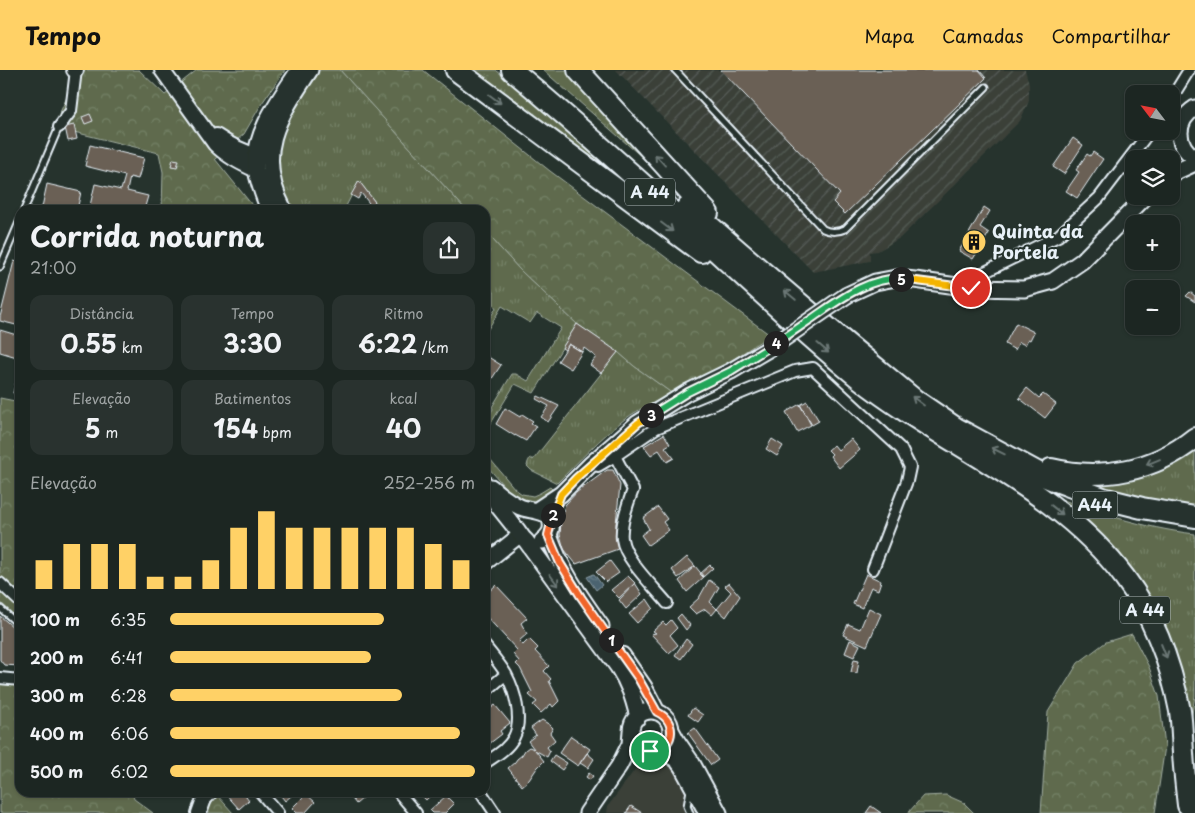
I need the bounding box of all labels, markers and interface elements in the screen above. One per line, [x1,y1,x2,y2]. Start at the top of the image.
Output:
text: Tempo [25,17,101,53]
text: Mapa [864,22,914,49]
text: Camadas [942,22,1024,49]
text: Compartilhar [1052,22,1170,49]
north arrow [1125,85,1180,140]
map controls [1125,85,1180,335]
one-way arrow [488,94,502,104]
button: layers [1125,150,1180,205]
one-way arrow [654,153,666,166]
road number: A 44 [625,178,675,206]
text: Corrida noturna [30,214,264,257]
button: + [1125,215,1180,270]
place label: Quinta da Portela [992,217,1084,265]
button: share [423,222,475,274]
one-way arrow [660,222,674,233]
building icon: Quinta da Portela [961,229,987,255]
text: 21:00 [30,255,77,279]
pin: 5 [888,266,914,292]
pin [950,267,992,309]
text: 5 [897,269,906,290]
icon: check [957,274,985,302]
button: − [1125,280,1180,335]
one-way arrow [783,290,796,301]
text: Distância [69,303,134,324]
text: Tempo [231,303,274,324]
text: Ritmo [384,303,423,324]
text: 0.55 [60,324,117,362]
text: 3:30 [223,324,282,362]
text: 6:22 [358,324,417,362]
pin: 4 [764,330,788,356]
text: 4 [772,333,781,354]
text: km [117,337,143,358]
text: /km [417,337,449,358]
one-way arrow [817,342,830,353]
text: Elevação [72,388,131,409]
text: Batimentos [214,388,291,409]
text: kcal [390,388,417,409]
one-way arrow [912,396,925,407]
pin: 3 [638,402,664,428]
text: 3 [647,405,656,426]
text: 5 [85,409,101,447]
text: 154 [213,409,258,447]
text: 40 [386,409,421,447]
text: m [101,422,118,443]
text: bpm [258,422,292,443]
one-way arrow [991,446,1006,455]
one-way arrow [1146,458,1161,468]
text: Elevação [30,470,97,494]
text: 252–256 m [384,470,475,494]
road number: A44 [1072,492,1118,518]
pin: 2 [540,502,566,528]
one-way arrow [1050,504,1063,515]
text: 2 [549,505,558,526]
one-way arrow [549,573,560,586]
road number: A 44 [1120,596,1170,624]
text: 100 m [30,607,80,631]
text: 6:35 [110,607,146,631]
pin: 1 [598,628,624,652]
text: 1 [608,630,615,651]
one-way arrow [1160,643,1169,658]
text: 200 m [30,645,84,669]
text: 6:41 [110,645,143,669]
text: 300 m [30,683,84,707]
text: 6:28 [110,683,147,707]
text: 400 m [30,721,84,745]
text: 6:06 [110,721,149,745]
pin [629,730,671,772]
icon: arrive [636,737,664,765]
text: 500 m [30,759,83,783]
text: 6:02 [110,759,148,783]

